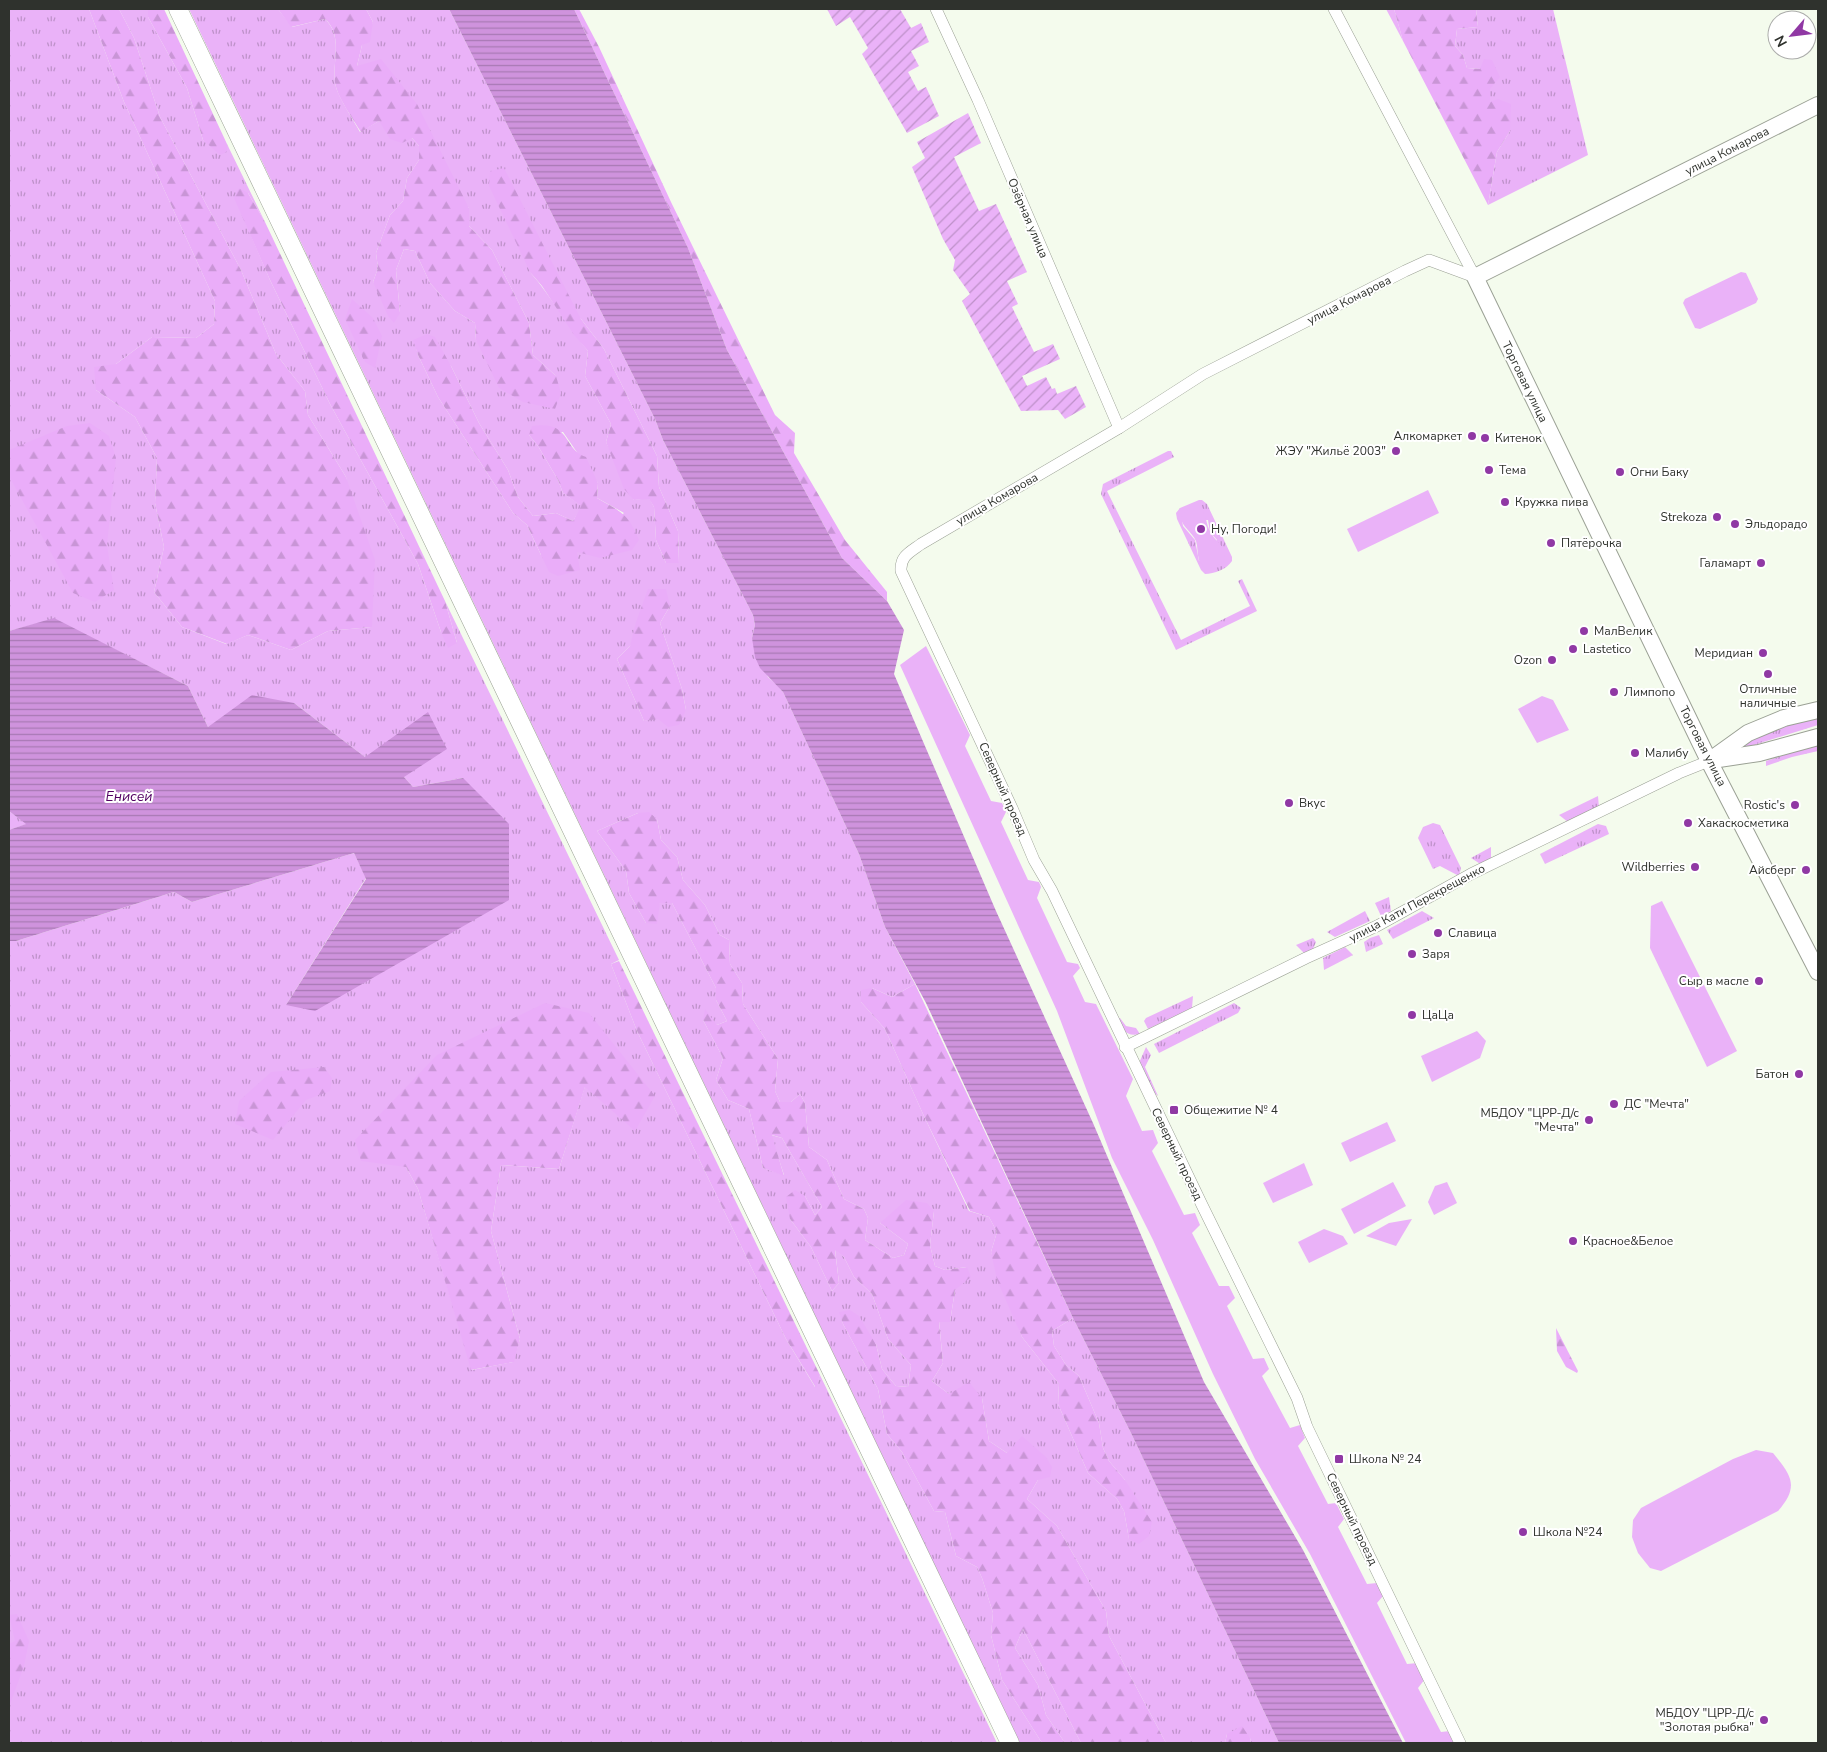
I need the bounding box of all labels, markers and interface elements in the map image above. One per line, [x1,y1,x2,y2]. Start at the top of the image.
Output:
north arrow [1767,10,1817,60]
text: N [1770,32,1792,50]
street label: улица Комарова [1682,123,1772,179]
street label: Озёрная улица [1004,176,1052,260]
street label: улица Комарова [1304,272,1394,328]
street label: Торговая улица [1498,339,1552,425]
place label: Алкомаркет [1394,428,1463,444]
marker: Алкомаркет [1466,430,1478,442]
place label: Китенок [1495,430,1542,446]
marker: Китенок [1479,432,1491,444]
place label: ЖЭУ "Жильё 2003" [1276,443,1386,459]
marker: ЖЭУ "Жильё 2003" [1390,445,1402,457]
place label: Тема [1499,462,1526,478]
marker: Тема [1483,464,1495,476]
place label: Огни Баку [1630,464,1689,480]
marker: Огни Баку [1614,466,1626,478]
street label: улица Комарова [953,469,1041,529]
place label: Кружка пива [1515,494,1588,510]
marker: Кружка пива [1499,496,1511,508]
place label: Strekoza [1661,509,1707,525]
marker: Strekoza [1711,511,1723,523]
place label: Эльдорадо [1745,516,1808,532]
marker: Эльдорадо [1729,518,1741,530]
place label: Ну, Погоди! [1211,521,1277,537]
marker: Ну, Погоди! [1195,523,1207,535]
place label: Пятёрочка [1561,535,1622,551]
marker: Пятёрочка [1545,537,1557,549]
place label: Галамарт [1699,555,1752,571]
marker: Галамарт [1755,557,1767,569]
place label: МалВелик [1594,623,1653,639]
marker: МалВелик [1578,625,1590,637]
place label: Lastetico [1583,641,1632,657]
marker: Lastetico [1567,643,1579,655]
place label: Меридиан [1694,645,1753,661]
marker: Меридиан [1757,647,1769,659]
place label: Ozon [1514,652,1542,668]
marker: Ozon [1546,654,1558,666]
marker: Отличные наличные [1762,668,1774,680]
place label: Отличные наличные [1739,681,1797,711]
place label: Лимпопо [1624,684,1676,700]
marker: Лимпопо [1608,686,1620,698]
street label: Торговая улица [1676,703,1730,789]
street label: Северный проезд [975,740,1031,838]
place label: Малибу [1645,745,1689,761]
marker: Малибу [1629,747,1641,759]
water label: Енисей [106,787,152,806]
place label: Вкус [1299,795,1326,811]
marker: Вкус [1283,797,1295,809]
place label: Rostic's [1744,797,1785,813]
marker: Rostic's [1789,799,1801,811]
place label: Хакаскосметика [1698,815,1789,831]
marker: Хакаскосметика [1682,817,1694,829]
place label: Wildberries [1622,859,1685,875]
street label: улица Кати Перекрещенко [1346,860,1488,946]
marker: Wildberries [1689,861,1701,873]
place label: Айсберг [1749,862,1797,878]
marker: Айсберг [1800,864,1812,876]
place label: Славица [1448,925,1497,941]
marker: Славица [1432,927,1444,939]
place label: Заря [1422,946,1450,962]
marker: Заря [1406,948,1418,960]
place label: Сыр в масле [1679,973,1749,989]
marker: Сыр в масле [1753,975,1765,987]
place label: ЦаЦа [1422,1007,1454,1023]
marker: ЦаЦа [1406,1009,1418,1021]
place label: Батон [1755,1066,1789,1082]
marker: Батон [1793,1068,1805,1080]
place label: ДС "Мечта" [1624,1096,1689,1112]
marker: ДС "Мечта" [1608,1098,1620,1110]
place label: Общежитие № 4 [1184,1102,1278,1118]
marker: Общежитие № 4 [1168,1104,1180,1116]
street label: Северный проезд [1148,1105,1206,1203]
place label: МБДОУ "ЦРР-Д/с "Мечта" [1480,1105,1579,1135]
marker: МБДОУ "ЦРР-Д/с "Мечта" [1583,1114,1595,1126]
place label: Красное&Белое [1583,1233,1673,1249]
marker: Красное&Белое [1567,1235,1579,1247]
place label: Школа № 24 [1349,1451,1422,1467]
marker: Школа № 24 [1333,1453,1345,1465]
street label: Северный проезд [1323,1470,1381,1568]
place label: Школа №24 [1533,1524,1602,1540]
marker: Школа №24 [1517,1526,1529,1538]
place label: МБДОУ "ЦРР-Д/с "Золотая рыбка" [1655,1705,1754,1735]
marker: МБДОУ "ЦРР-Д/с "Золотая рыбка" [1758,1714,1770,1726]

